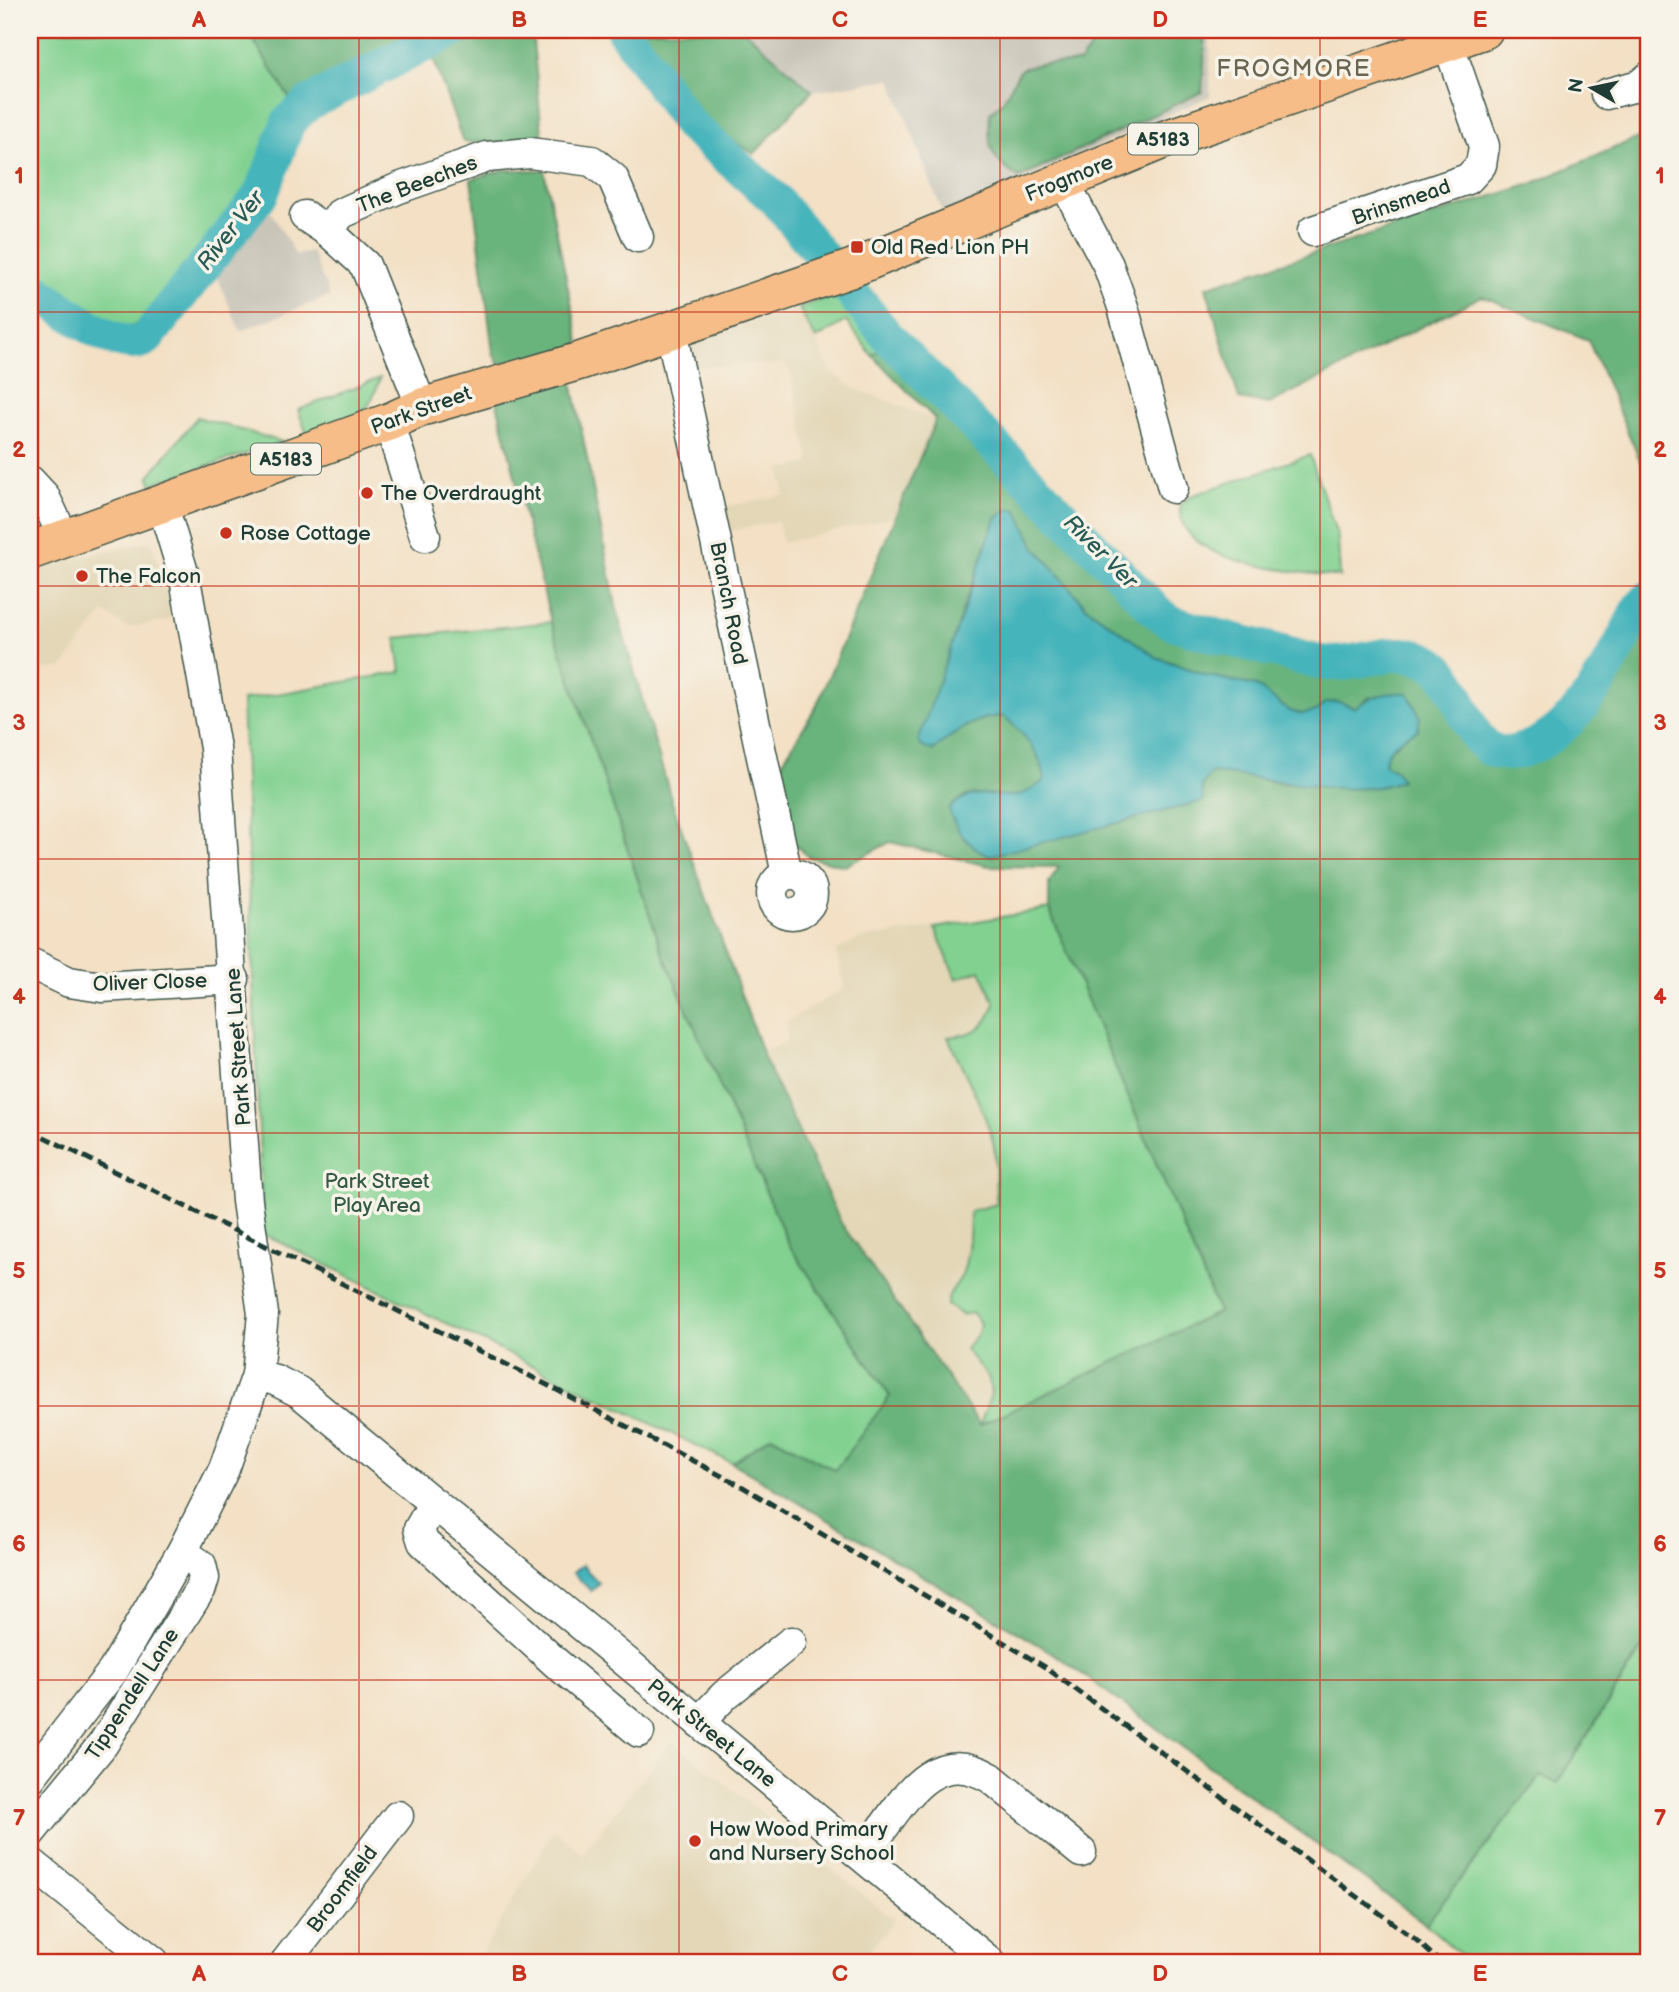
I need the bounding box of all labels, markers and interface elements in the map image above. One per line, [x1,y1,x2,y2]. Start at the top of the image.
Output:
text: A [191,6,207,34]
text: B [511,6,527,34]
text: C [832,6,848,34]
text: D [1152,6,1168,34]
text: E [1473,6,1488,34]
north arrow [1556,52,1626,122]
district label: FROGMORE [1216,54,1372,83]
text: N [1564,77,1589,94]
road number: A5183 [1128,124,1198,154]
street label: The Beeches [354,150,481,219]
street label: Frogmore [1022,150,1117,207]
text: 1 [14,162,24,190]
text: 1 [1655,162,1665,190]
street label: Brinsmead [1348,174,1454,231]
water label: River Ver [191,184,272,276]
place label: Old Red Lion PH [871,235,1029,260]
marker: Old Red Lion PH [849,239,865,255]
street label: Park Street [368,381,475,440]
text: 2 [12,436,26,464]
text: 2 [1653,436,1667,464]
road number: A5183 [251,444,321,474]
place label: The Overdraught [381,481,542,506]
marker: The Overdraught [359,485,375,501]
water label: River Ver [1057,509,1144,596]
place label: Rose Cottage [240,521,371,546]
marker: Rose Cottage [218,525,234,541]
street label: Branch Road [704,540,753,667]
place label: The Falcon [96,564,201,589]
marker: The Falcon [74,568,90,584]
text: 3 [12,709,26,737]
text: 3 [1653,709,1667,737]
street label: Park Street Lane [221,967,256,1127]
street label: Oliver Close [92,968,208,997]
text: 4 [12,983,26,1011]
text: 4 [1653,983,1667,1011]
park label: Park Street Play Area [324,1169,430,1218]
text: 5 [12,1257,26,1285]
text: 5 [1653,1257,1667,1285]
text: 6 [12,1530,26,1558]
text: 6 [1653,1530,1667,1558]
street label: Tippendell Lane [80,1624,184,1765]
street label: Park Street Lane [642,1674,781,1793]
text: 7 [13,1804,26,1832]
text: 7 [1654,1804,1667,1832]
place label: How Wood Primary and Nursery School [709,1817,894,1866]
marker: How Wood Primary and Nursery School [687,1833,703,1849]
street label: Broomfield [302,1841,383,1938]
text: A [191,1960,207,1988]
text: B [511,1960,527,1988]
text: C [832,1960,848,1988]
text: D [1152,1960,1168,1988]
text: E [1473,1960,1488,1988]

